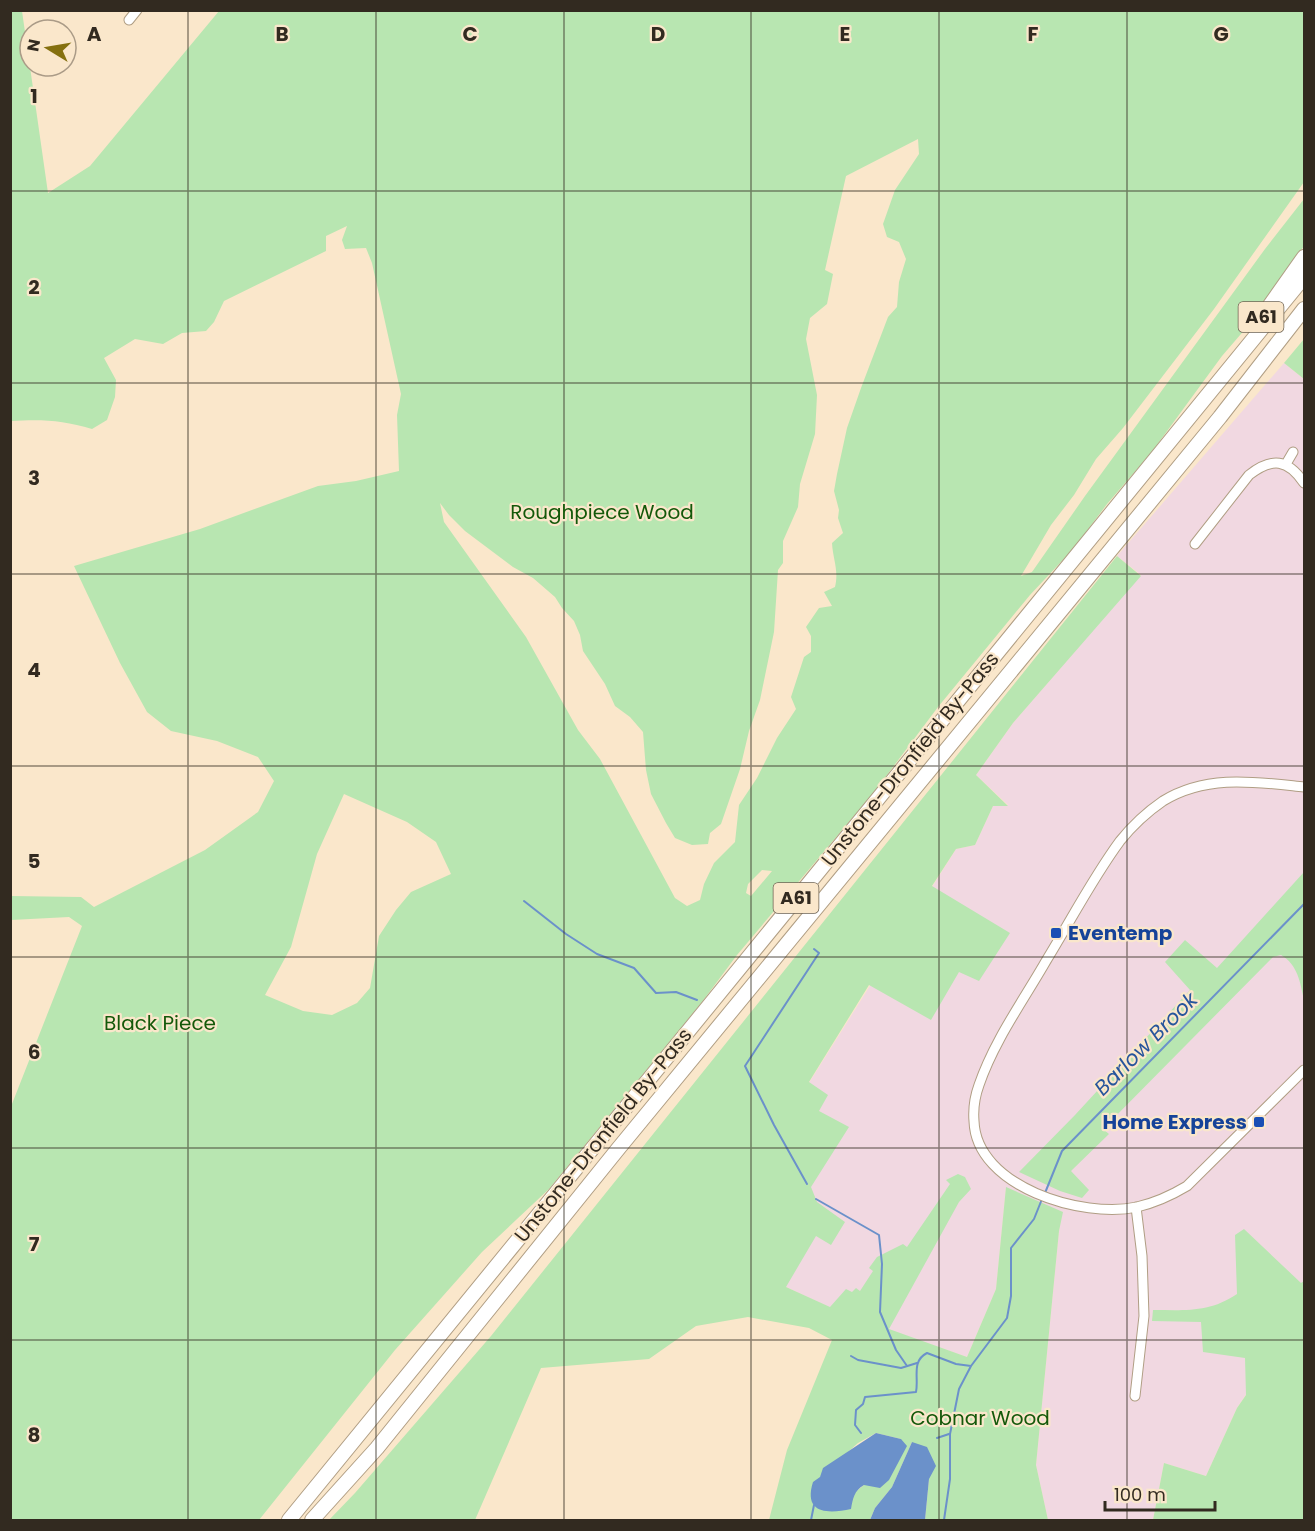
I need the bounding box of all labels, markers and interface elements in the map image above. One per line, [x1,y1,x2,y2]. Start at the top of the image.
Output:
north arrow [18,18,78,78]
text: A [87,20,102,48]
text: B [275,20,289,48]
text: C [462,20,478,48]
text: D [651,20,665,48]
text: E [840,20,850,48]
text: F [1028,20,1039,48]
text: G [1213,20,1229,48]
text: N [21,37,46,53]
text: 1 [30,82,38,110]
text: 2 [28,273,40,301]
road number: A61 [1238,302,1284,332]
text: 3 [28,464,40,492]
park label: Roughpiece Wood [510,498,694,526]
street label: Unstone-Dronfield By-Pass [815,646,1005,872]
text: 4 [27,656,41,684]
text: 5 [28,847,41,875]
road number: A61 [774,883,818,913]
place label: Eventemp [1068,919,1173,947]
marker: Eventemp [1049,926,1063,940]
water label: Barlow Brook [1088,985,1205,1102]
park label: Black Piece [104,1009,216,1037]
street label: Unstone-Dronfield By-Pass [508,1022,698,1248]
text: 6 [28,1038,40,1066]
place label: Home Express [1103,1108,1247,1136]
marker: Home Express [1252,1115,1266,1129]
text: 7 [29,1230,40,1258]
park label: Cobnar Wood [910,1404,1050,1432]
text: 8 [28,1421,40,1449]
scale bar [1105,1474,1214,1512]
text: 100 m [1114,1482,1166,1507]

